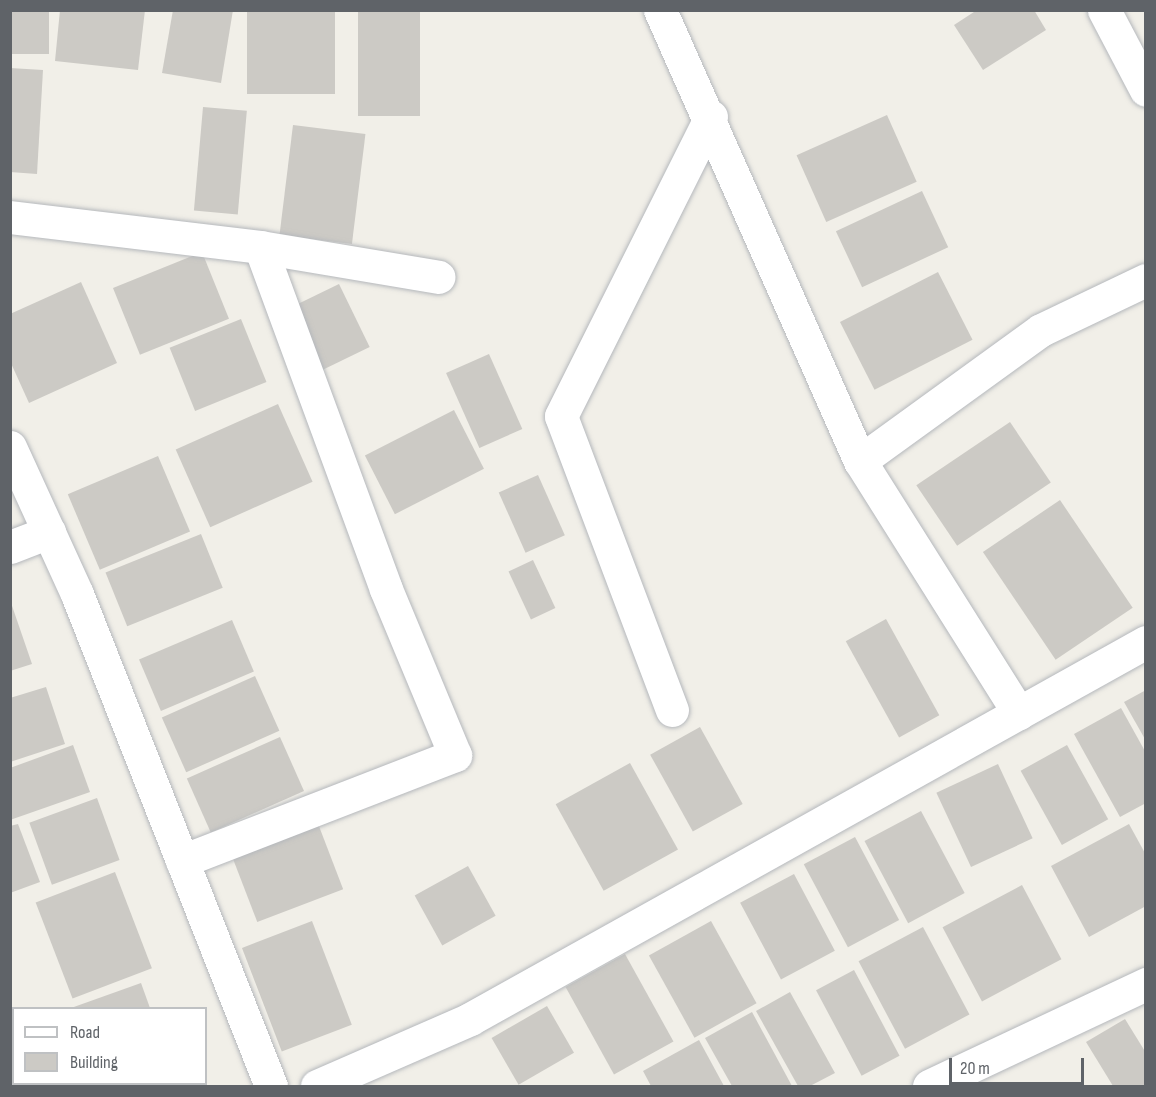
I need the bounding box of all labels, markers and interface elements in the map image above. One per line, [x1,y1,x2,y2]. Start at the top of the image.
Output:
legend [12,1007,207,1085]
text: Road [70,1022,100,1043]
scale bar [952,1046,1087,1084]
text: Building [70,1052,118,1073]
text: 20 m [960,1058,990,1079]

